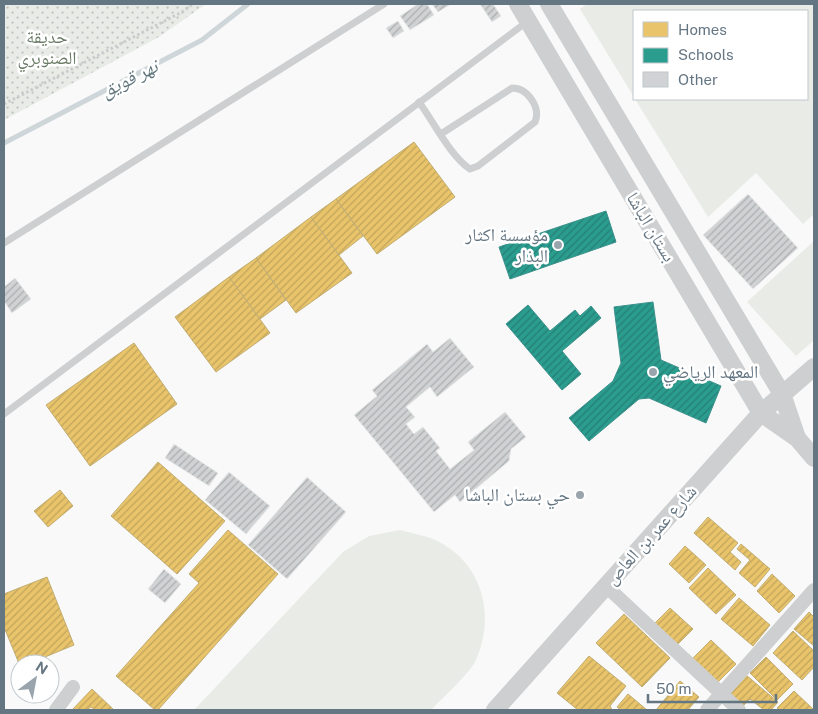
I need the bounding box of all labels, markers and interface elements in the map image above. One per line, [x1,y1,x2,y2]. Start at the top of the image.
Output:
legend [633,10,808,100]
text: Homes [678,21,727,38]
park label: حديقة الصنوبري [17,26,77,73]
text: Schools [678,46,734,63]
water label: نهر قويق [97,53,164,102]
text: Other [678,71,718,88]
street label: بستان الباشا [622,188,680,266]
place label: مؤسسة اكثار البذار [464,224,548,267]
marker: مؤسسة اكثار البذار [552,239,564,251]
place label: المعهد الرياضي [663,361,758,387]
marker: المعهد الرياضي [647,366,659,378]
street label: شارع عمر بن العاص [601,481,701,589]
place label: حي بستان الباشا [465,484,570,510]
marker: حي بستان الباشا [574,489,586,501]
north arrow [10,654,60,704]
text: N [33,658,51,678]
scale bar [648,672,776,704]
text: 50 m [656,680,691,697]

